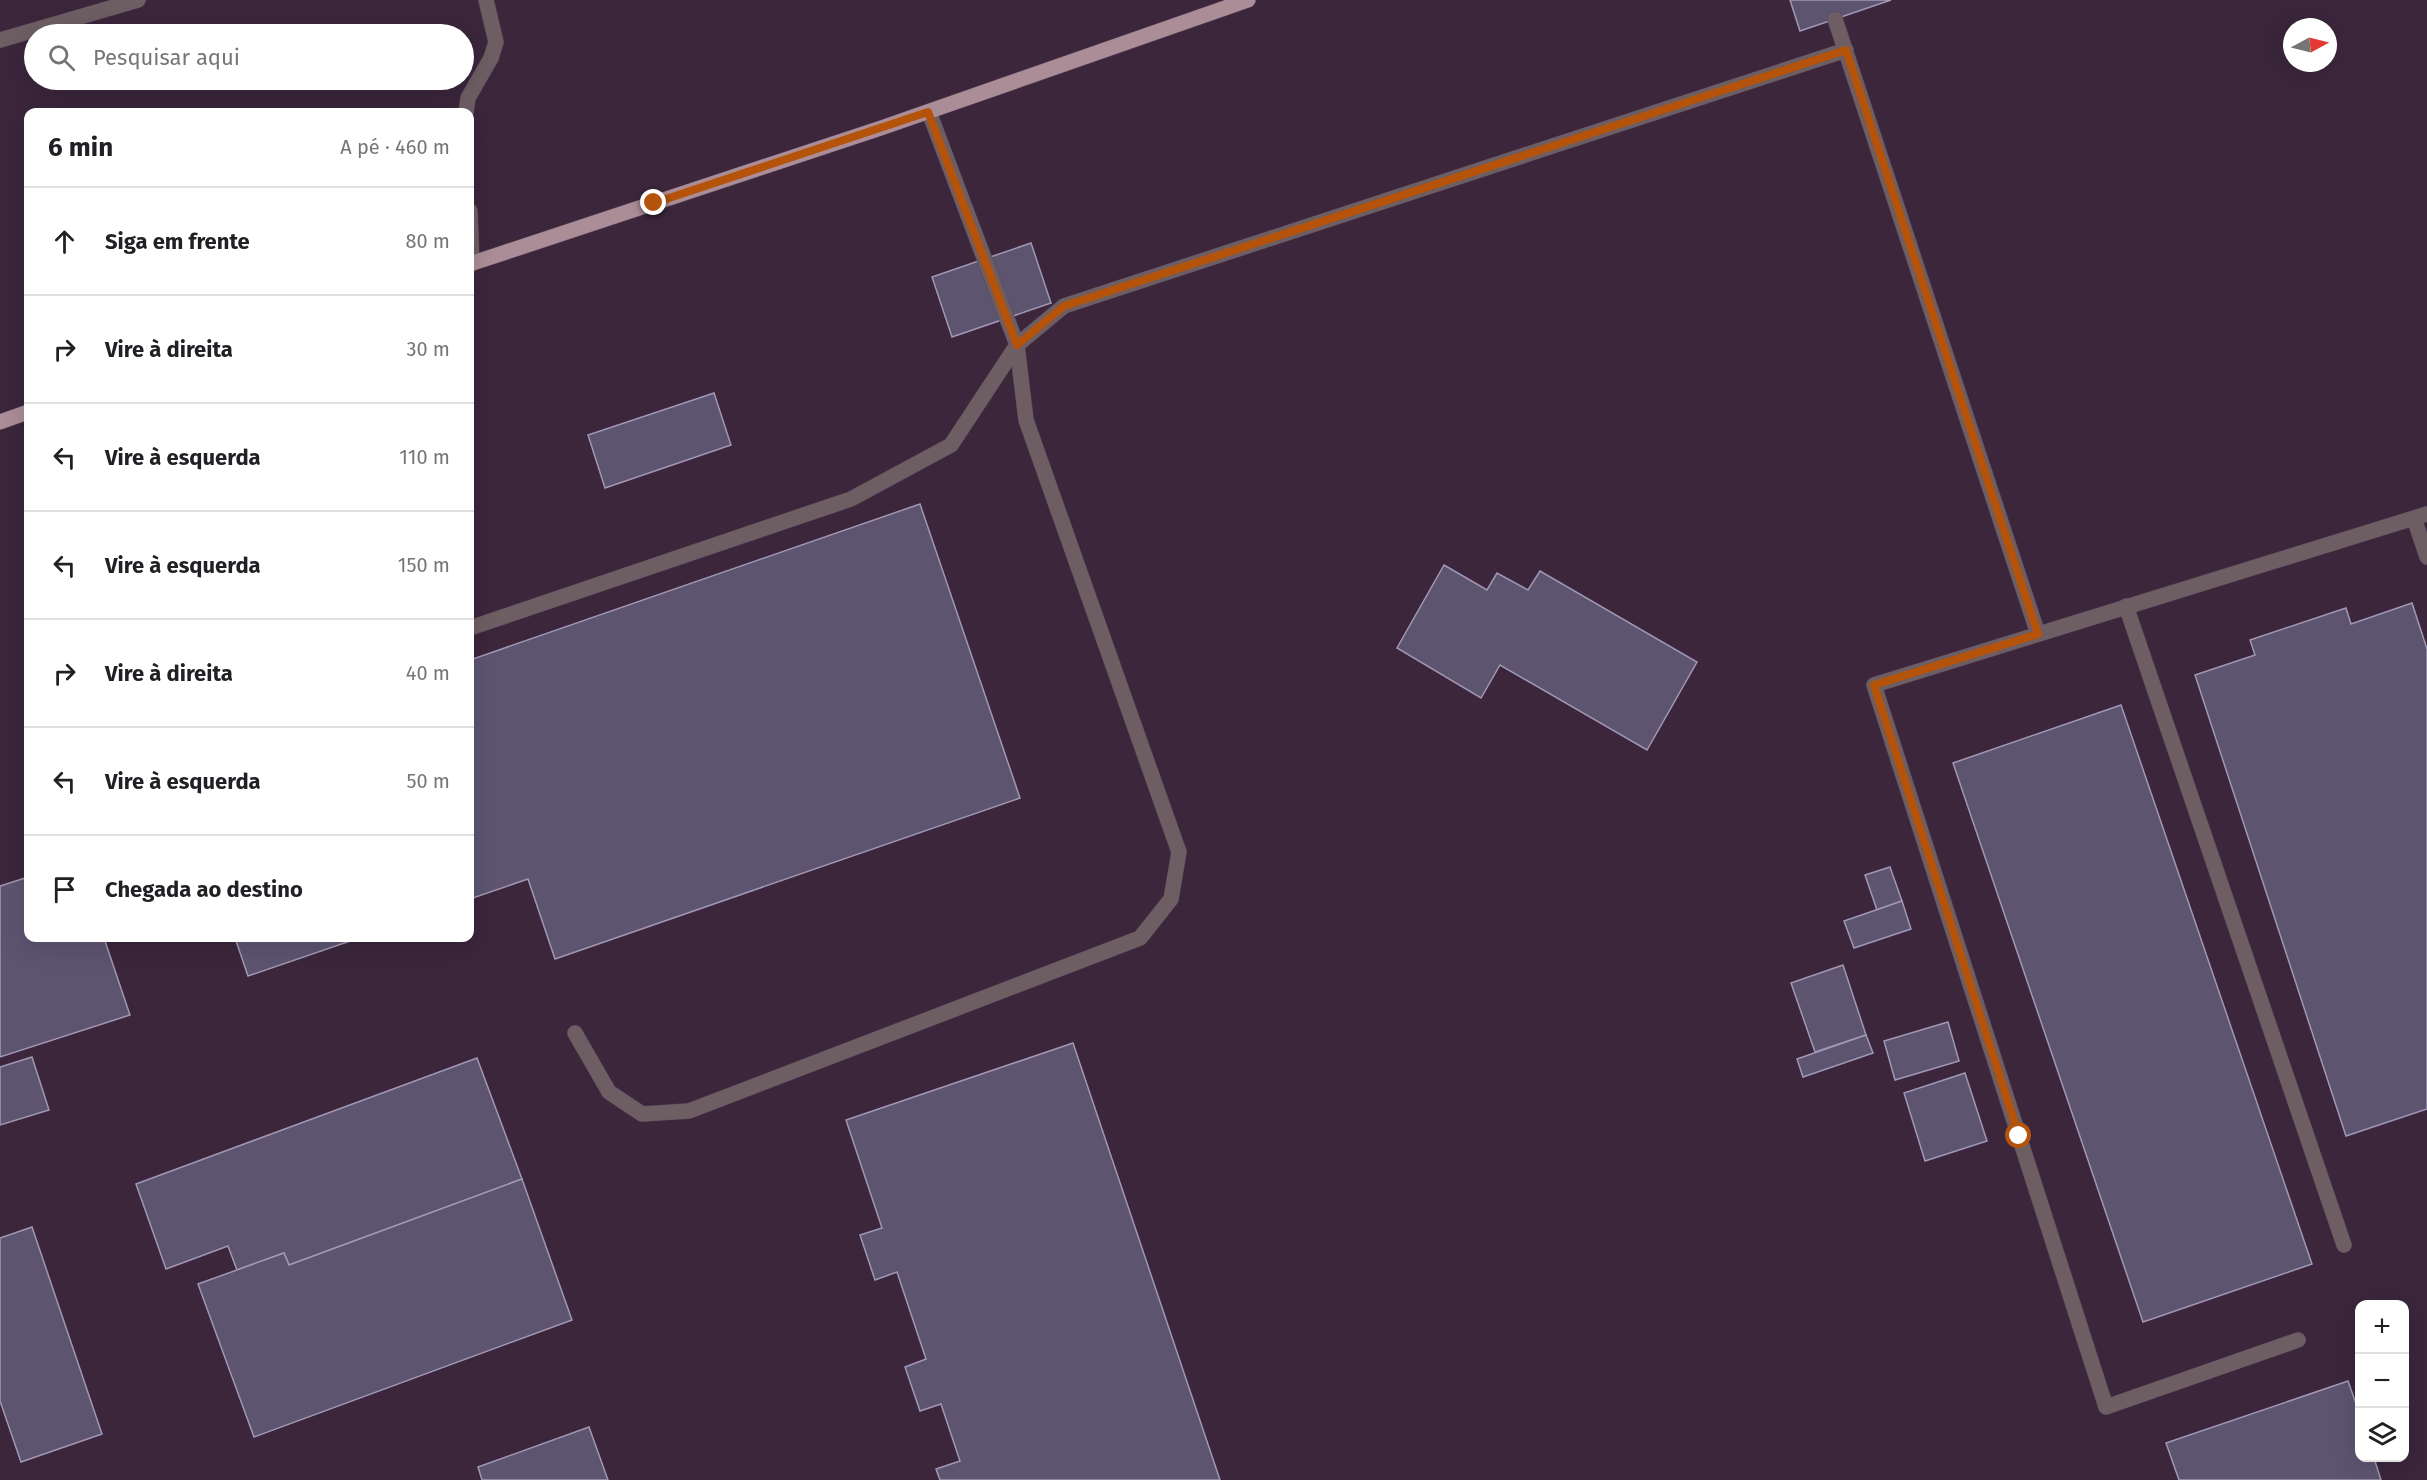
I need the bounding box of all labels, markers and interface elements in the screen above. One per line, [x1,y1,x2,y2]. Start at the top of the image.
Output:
north arrow [2283,18,2337,72]
search box [24,24,474,90]
icon: search [45,41,78,74]
text: Pesquisar aqui [93,44,240,71]
text: 6 min [48,132,113,163]
text: A pé · 460 m [340,135,450,159]
route end [640,189,666,215]
icon: ahead [48,225,81,258]
text: Siga em frente [105,228,250,255]
text: 80 m [405,229,450,253]
icon: right [48,333,81,366]
text: Vire à direita [105,336,233,363]
text: 30 m [406,337,450,361]
icon: left [48,441,81,474]
text: Vire à esquerda [105,444,261,471]
text: 110 m [399,445,450,469]
icon: left [48,549,81,582]
text: Vire à esquerda [105,552,261,579]
text: 150 m [398,553,450,577]
icon: right [48,657,81,690]
text: Vire à direita [105,660,233,687]
text: 40 m [406,661,450,685]
icon: left [48,765,81,798]
text: Vire à esquerda [105,768,261,795]
text: 50 m [406,769,450,793]
icon: arrive [48,873,81,906]
text: Chegada ao destino [105,876,303,903]
route start [2005,1122,2031,1148]
map controls [2355,1300,2409,1462]
button: + [2355,1300,2409,1354]
button: − [2355,1354,2409,1408]
button: layers [2355,1408,2409,1462]

